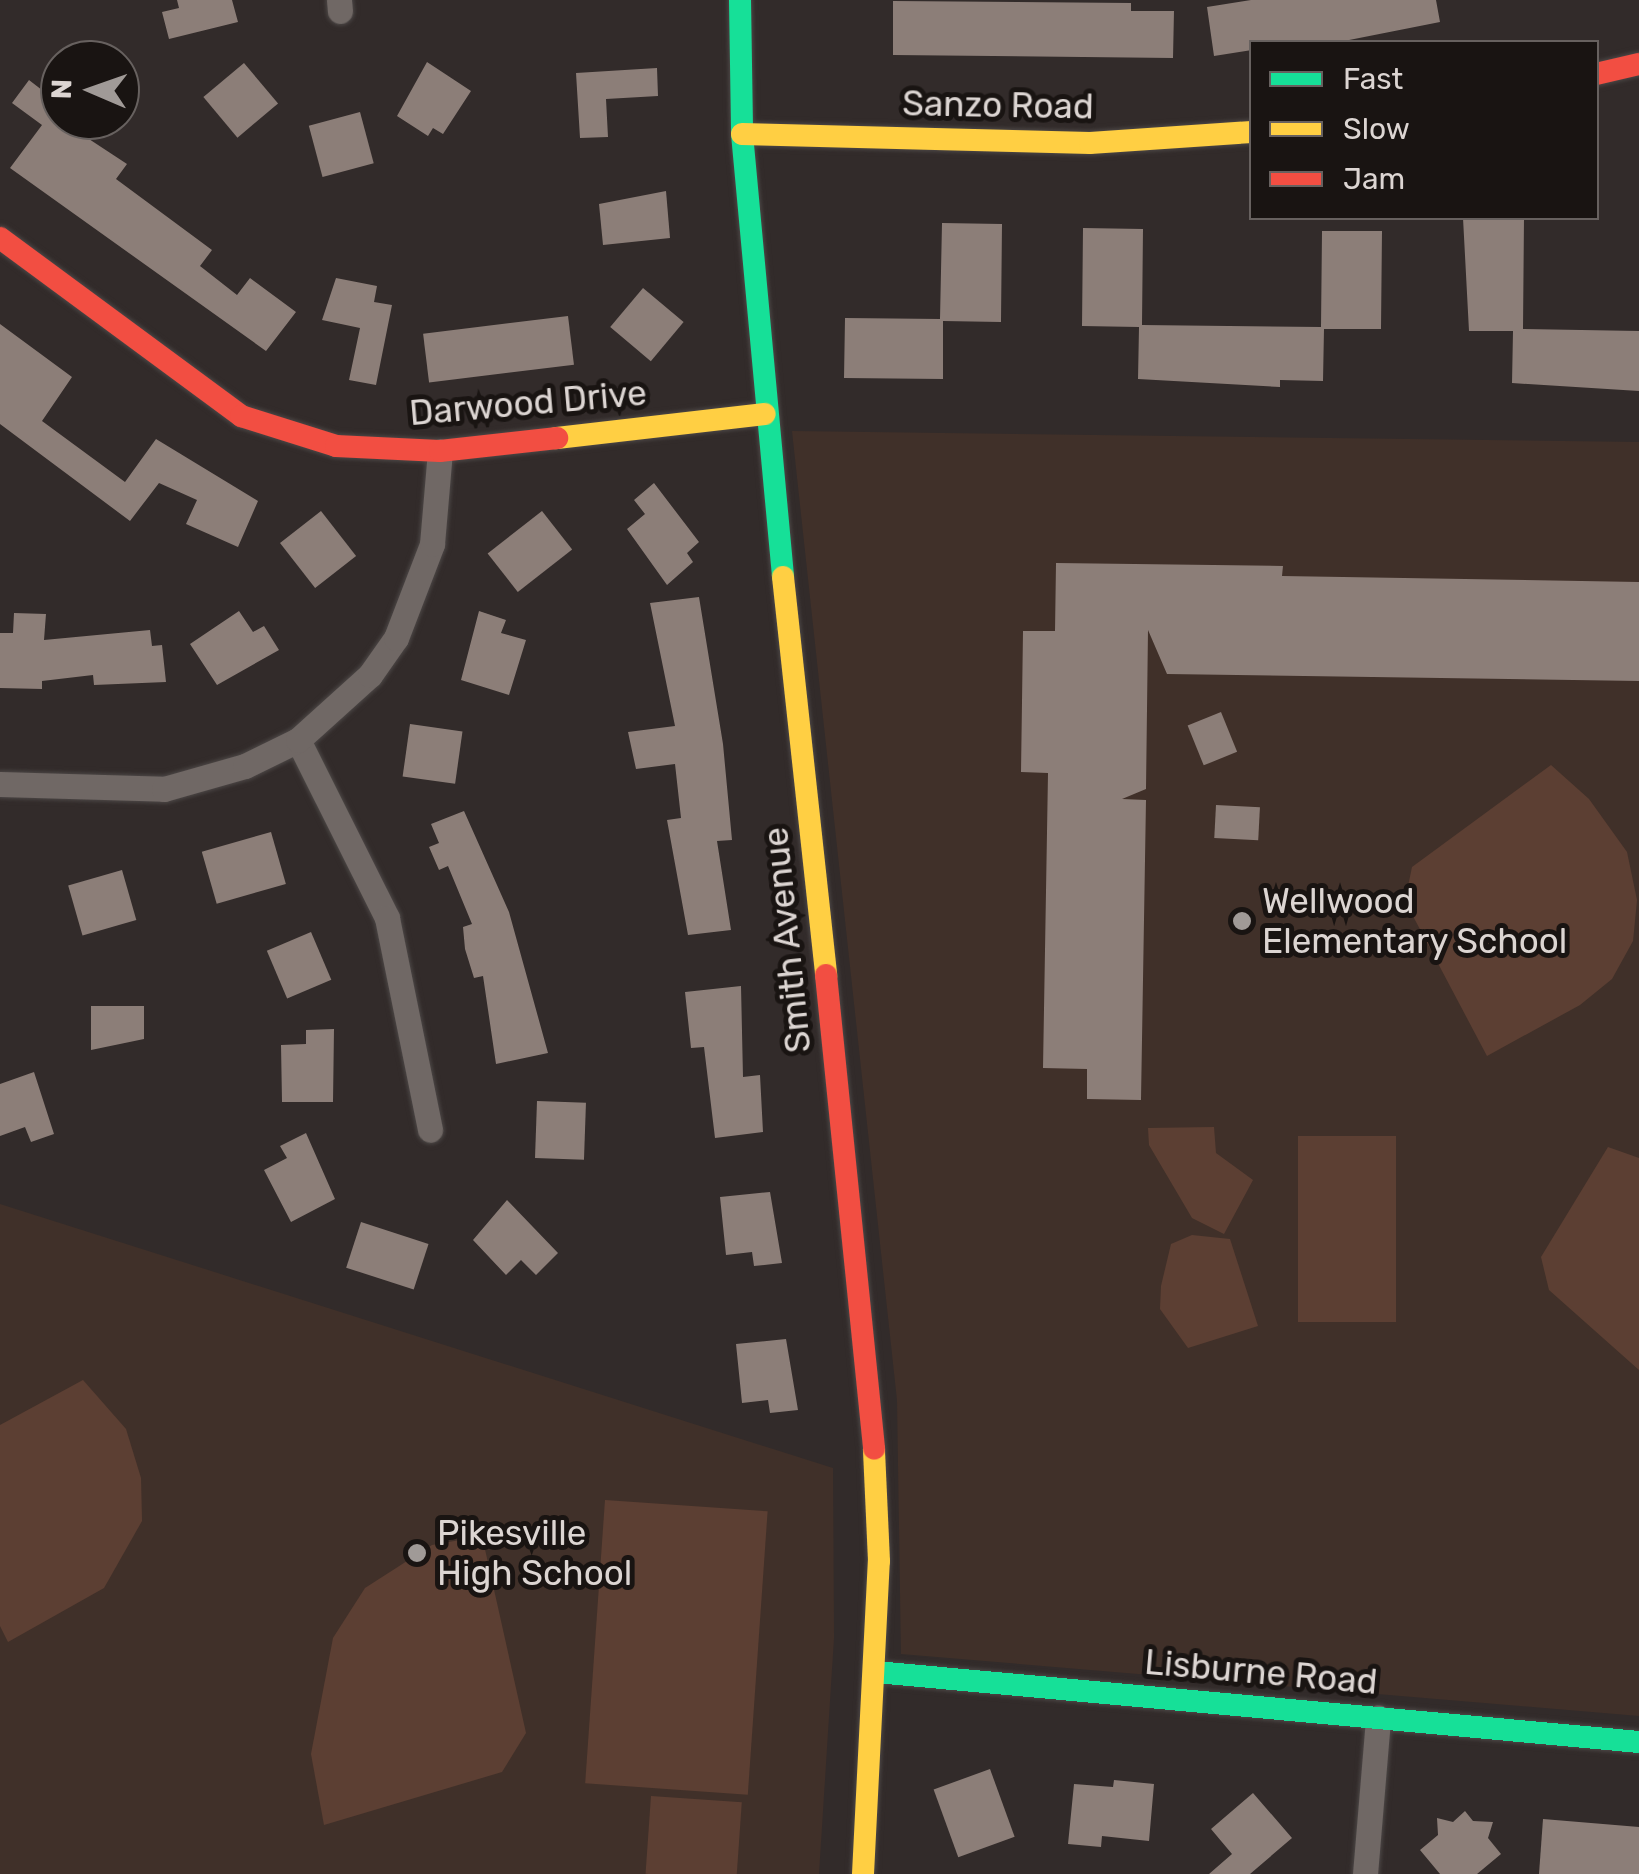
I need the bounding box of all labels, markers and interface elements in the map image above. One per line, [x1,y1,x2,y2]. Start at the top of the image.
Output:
north arrow [40,40,140,140]
legend [1249,40,1599,220]
text: Fast [1343,61,1403,97]
text: N [45,78,78,100]
street label: Sanzo Road [902,82,1094,128]
text: Slow [1343,111,1410,147]
text: Jam [1343,161,1405,197]
street label: Darwood Drive [408,372,648,434]
street label: Smith Avenue [754,825,820,1055]
place label: Wellwood Elementary School [1262,880,1568,962]
marker: Wellwood Elementary School [1231,910,1253,932]
place label: Pikesville High School [437,1512,632,1594]
marker: Pikesville High School [406,1542,428,1564]
street label: Lisburne Road [1143,1641,1379,1703]

